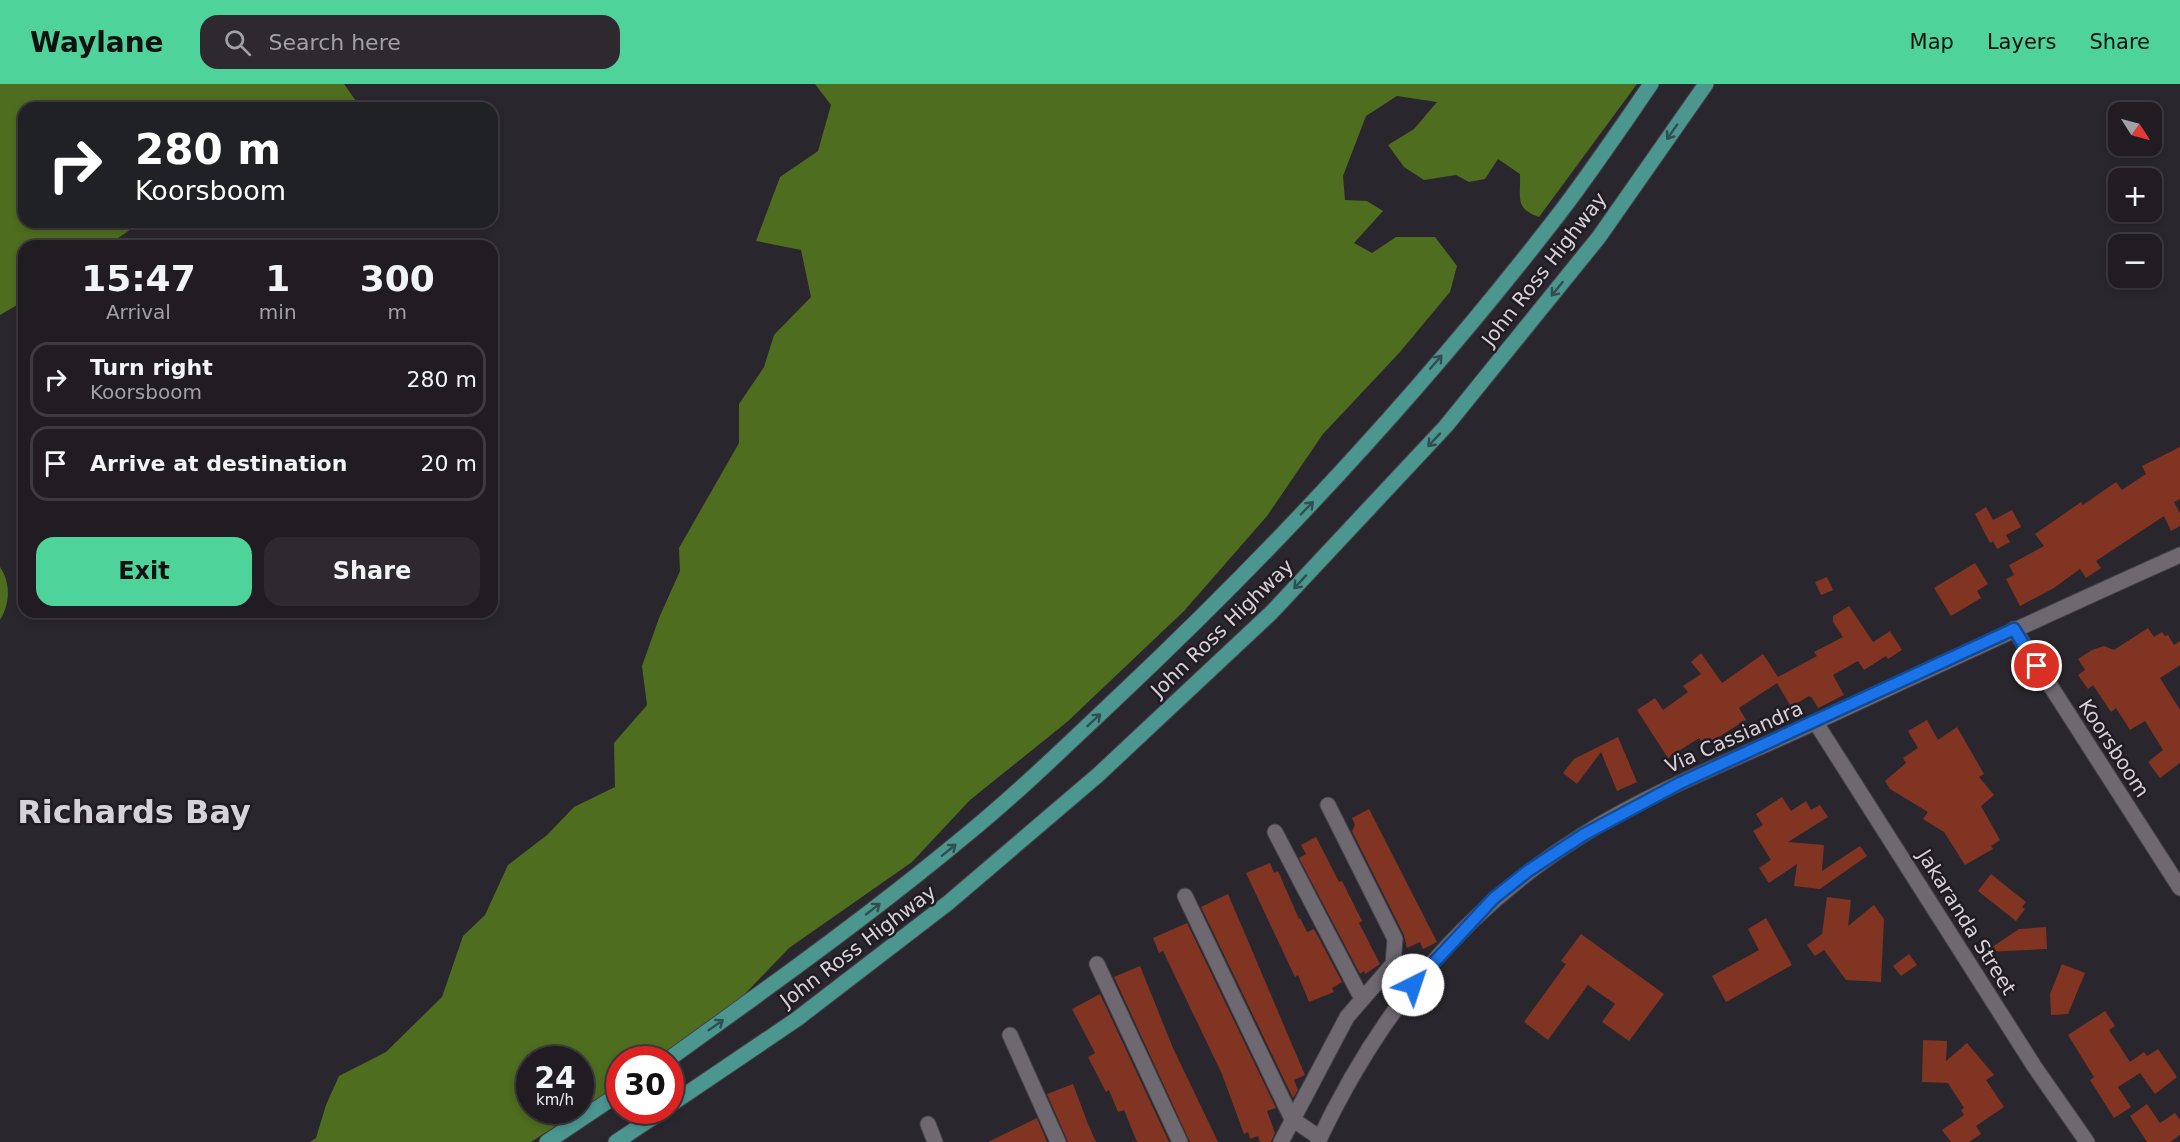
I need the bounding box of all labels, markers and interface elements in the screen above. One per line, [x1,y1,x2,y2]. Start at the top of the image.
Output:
search box [200,15,620,69]
text: Waylane [30,26,164,59]
icon: search [221,26,254,59]
text: Search here [269,30,401,55]
text: Map [1910,30,1954,54]
text: Layers [1987,30,2056,54]
text: Share [2089,30,2150,54]
north arrow [2108,102,2162,156]
map controls [2108,102,2162,288]
one-way arrow [1666,123,1679,139]
text: 280 m [135,125,281,174]
icon: right [36,126,114,204]
button: + [2108,168,2162,222]
text: Koorsboom [135,175,286,206]
street label: John Ross Highway [1475,187,1612,352]
button: − [2108,234,2162,288]
text: 15:47 [81,258,196,299]
text: 1 [265,258,290,299]
text: 300 [360,258,435,299]
one-way arrow [1550,281,1563,297]
text: Arrival [106,300,171,324]
text: min [259,300,297,324]
text: m [388,300,407,324]
text: Turn right [90,355,213,380]
one-way arrow [1429,355,1443,370]
icon: right [39,363,72,396]
text: 280 m [407,367,477,392]
text: Koorsboom [90,380,202,404]
one-way arrow [1426,432,1441,447]
icon: arrive [39,447,72,480]
text: Arrive at destination [90,451,347,476]
text: 20 m [421,451,477,476]
one-way arrow [1300,501,1314,516]
button: Exit [36,537,252,606]
button: Share [264,537,480,606]
street label: John Ross Highway [1144,554,1298,704]
one-way arrow [1293,574,1307,589]
pin [2011,640,2062,691]
icon: arrive [2020,649,2053,682]
street label: Koorsboom [2073,695,2155,801]
street label: Via Cassiandra [1661,696,1807,778]
one-way arrow [1086,713,1101,727]
district label: Richards Bay [17,793,251,831]
one-way arrow [940,843,956,856]
street label: Jakaranda Street [1912,843,2021,999]
street label: John Ross Highway [774,880,941,1014]
one-way arrow [865,903,881,916]
position arrow [1381,953,1445,1017]
one-way arrow [708,1019,724,1031]
speed limit sign: 30 [606,1046,684,1124]
text: 24 [534,1060,576,1095]
text: km/h [536,1091,574,1109]

